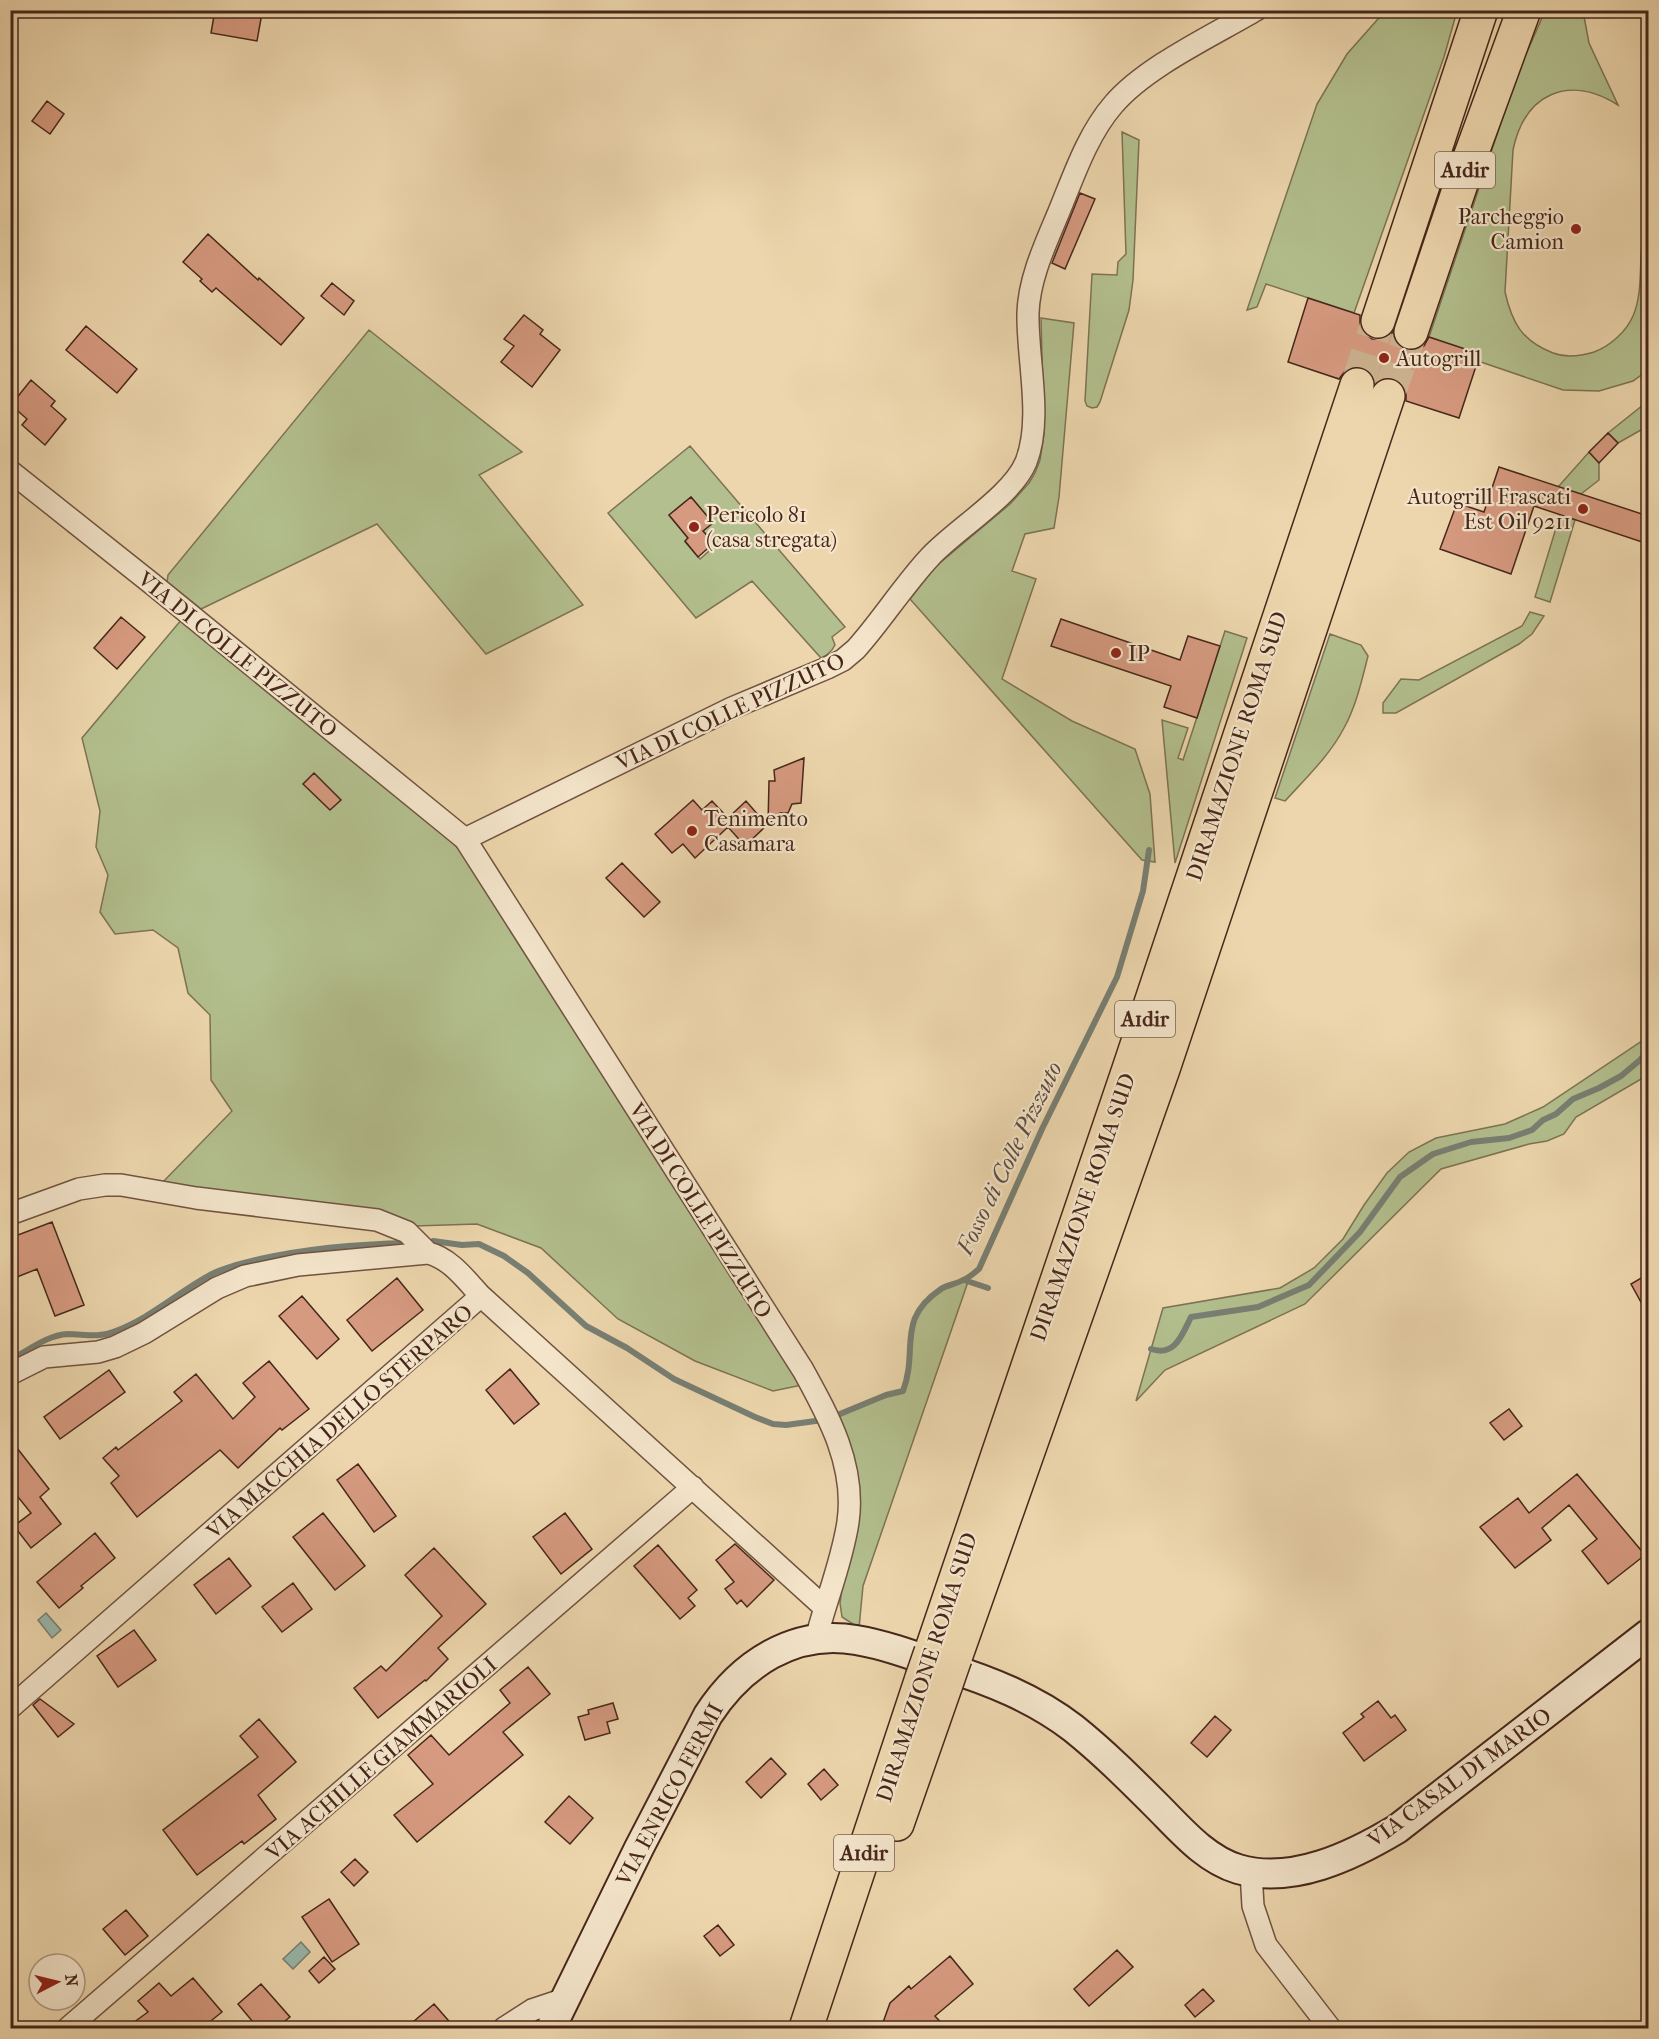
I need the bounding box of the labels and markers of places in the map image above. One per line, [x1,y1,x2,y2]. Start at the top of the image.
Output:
place label: Parcheggio Camion [1458,204,1564,255]
marker: Parcheggio Camion [1569,222,1583,236]
place label: Autogrill [1395,346,1481,372]
marker: Autogrill [1377,351,1391,365]
place label: Autogrill Frascati Est Oil 9211 [1406,484,1571,535]
place label: Pericolo 81 (casa stregata) [706,502,837,553]
marker: Autogrill Frascati Est Oil 9211 [1576,502,1590,516]
marker: Pericolo 81 (casa stregata) [687,520,701,534]
place label: IP [1128,641,1150,667]
marker: IP [1109,646,1123,660]
place label: Tenimento Casamara [704,806,808,857]
marker: Tenimento Casamara [685,824,699,838]

